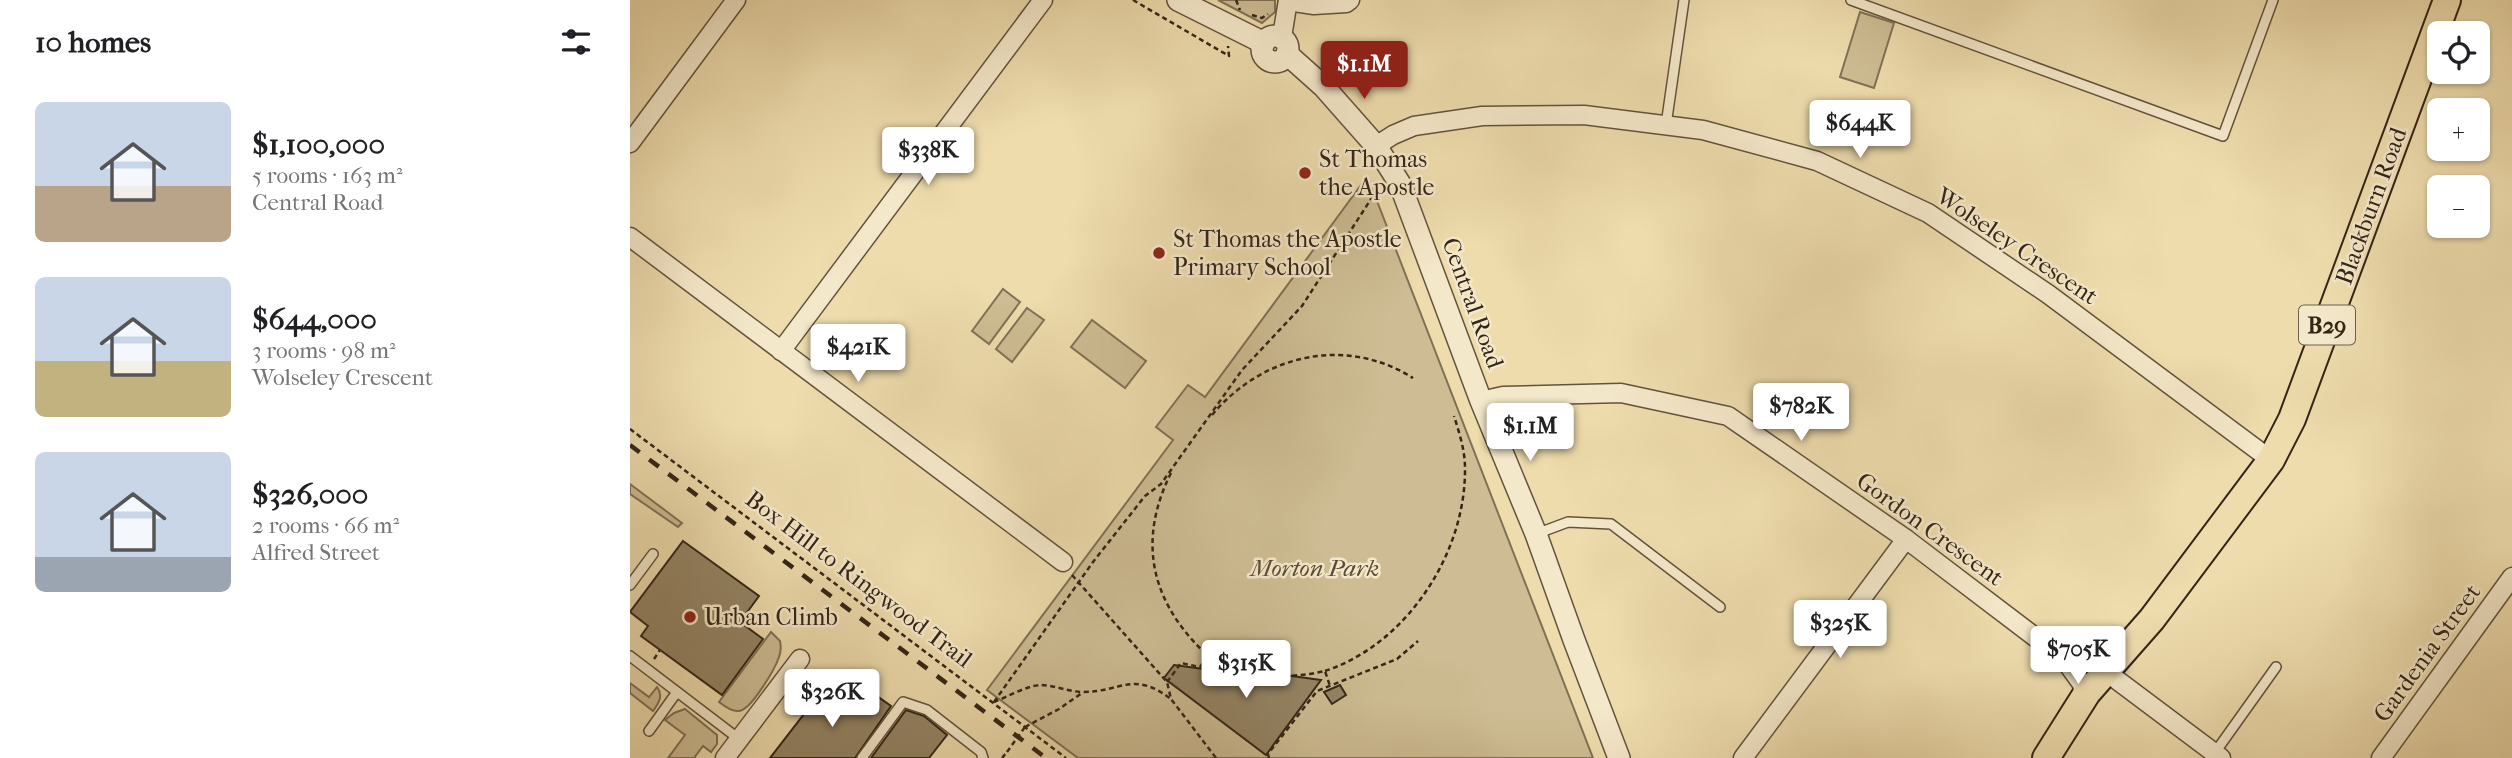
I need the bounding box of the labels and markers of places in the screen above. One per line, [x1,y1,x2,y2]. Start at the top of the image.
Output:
pin: $1.1M [1315,42,1413,101]
pin: $644K [1811,100,1909,160]
pin: $338K [879,128,977,187]
place label: St Thomas the Apostle [1319,145,1435,201]
marker: St Thomas the Apostle [1297,165,1313,181]
place label: St Thomas the Apostle Primary School [1173,225,1402,281]
marker: St Thomas the Apostle Primary School [1151,245,1167,261]
pin: $421K [809,324,907,384]
pin: $782K [1752,384,1850,443]
pin: $1.1M [1481,404,1579,463]
pin: $325K [1791,600,1889,660]
place label: Urban Climb [704,603,838,631]
marker: Urban Climb [682,609,698,625]
pin: $705K [2029,626,2127,686]
pin: $315K [1197,640,1295,700]
pin: $326K [783,670,881,729]

